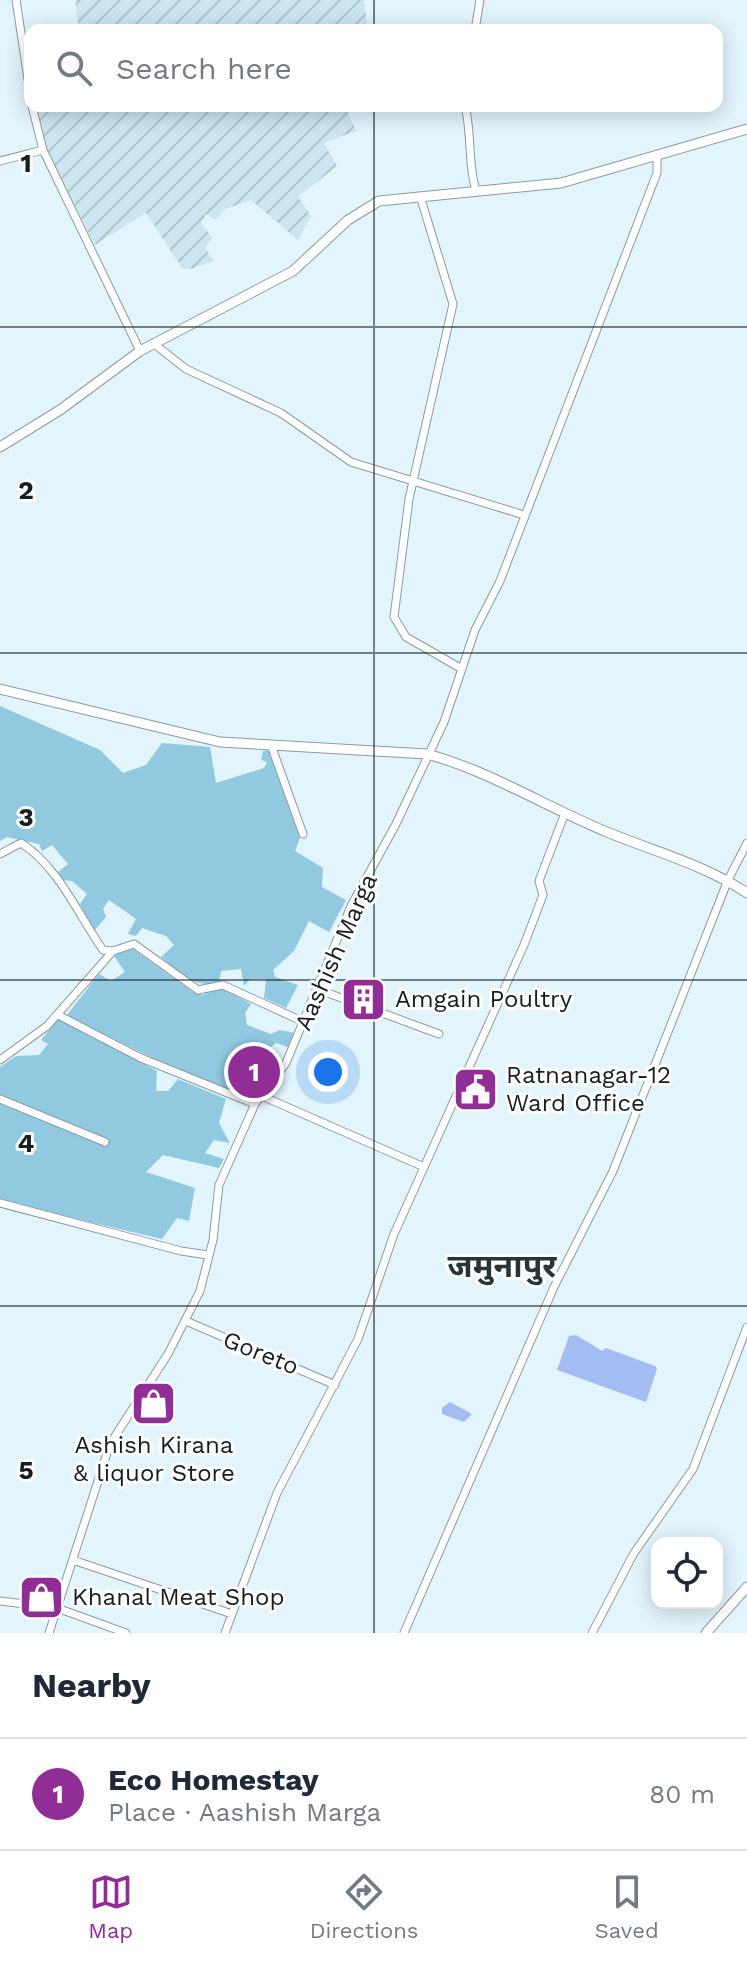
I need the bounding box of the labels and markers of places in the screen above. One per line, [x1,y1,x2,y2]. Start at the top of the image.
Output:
building icon: Amgain Poultry [340,975,388,1023]
place label: Amgain Poultry [395,985,573,1013]
pin: 1 [228,1042,280,1102]
place label: Ratnanagar-12 Ward Office [506,1061,671,1117]
public building icon: Ratnanagar-12 Ward Office [451,1065,499,1113]
shop icon: Ashish Kirana & liquor Store [130,1379,178,1427]
place label: Ashish Kirana & liquor Store [73,1431,235,1487]
shop icon: Khanal Meat Shop [17,1573,65,1621]
place label: Khanal Meat Shop [72,1583,285,1611]

